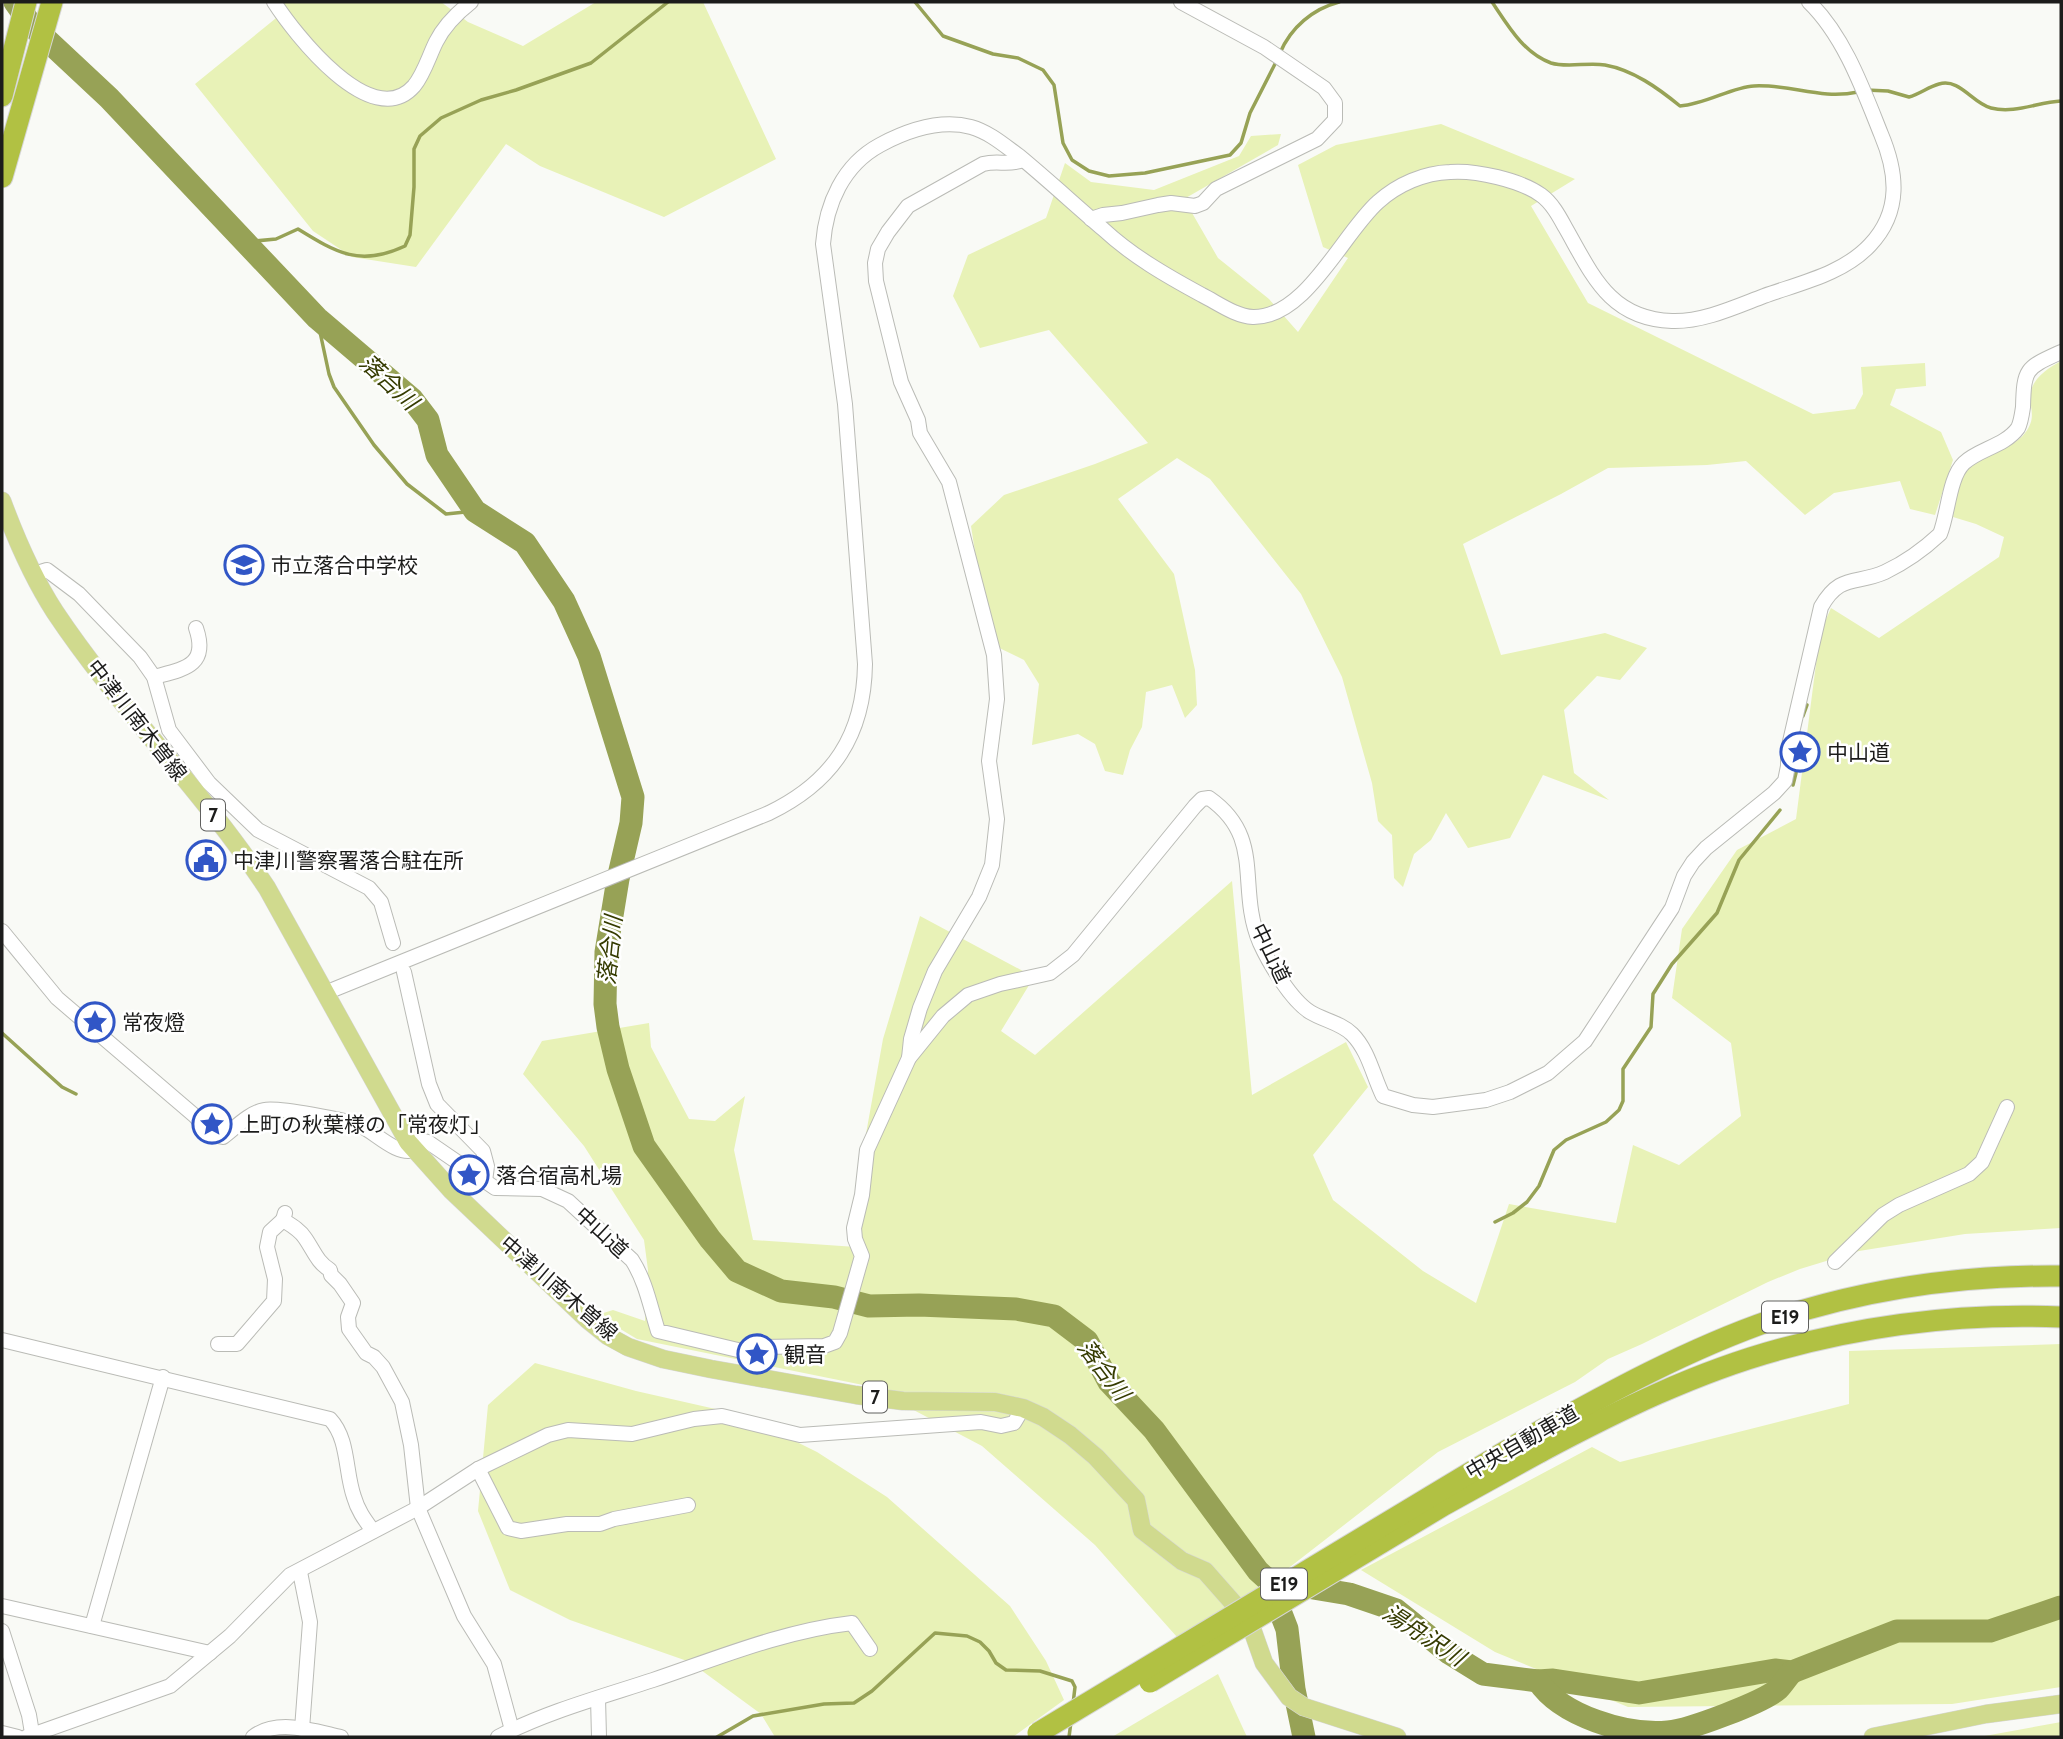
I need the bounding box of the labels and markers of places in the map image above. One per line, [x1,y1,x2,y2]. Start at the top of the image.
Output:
school or university icon: 市立落合中学校 [223,544,265,586]
place label: 市立落合中学校 [271,553,418,578]
place icon: 中山道 [1779,731,1821,773]
place label: 中山道 [1827,740,1890,765]
public building icon: 中津川警察署落合駐在所 [185,839,227,881]
place label: 中津川警察署落合駐在所 [233,848,464,873]
place icon: 常夜燈 [74,1001,116,1043]
place label: 常夜燈 [122,1010,185,1035]
place icon: 上町の秋葉様の「常夜灯」 [191,1103,233,1145]
place label: 上町の秋葉様の「常夜灯」 [239,1112,491,1137]
place icon: 落合宿高札場 [448,1154,490,1196]
place label: 落合宿高札場 [496,1163,622,1188]
place icon: 観音 [736,1333,778,1375]
place label: 観音 [784,1342,826,1367]

